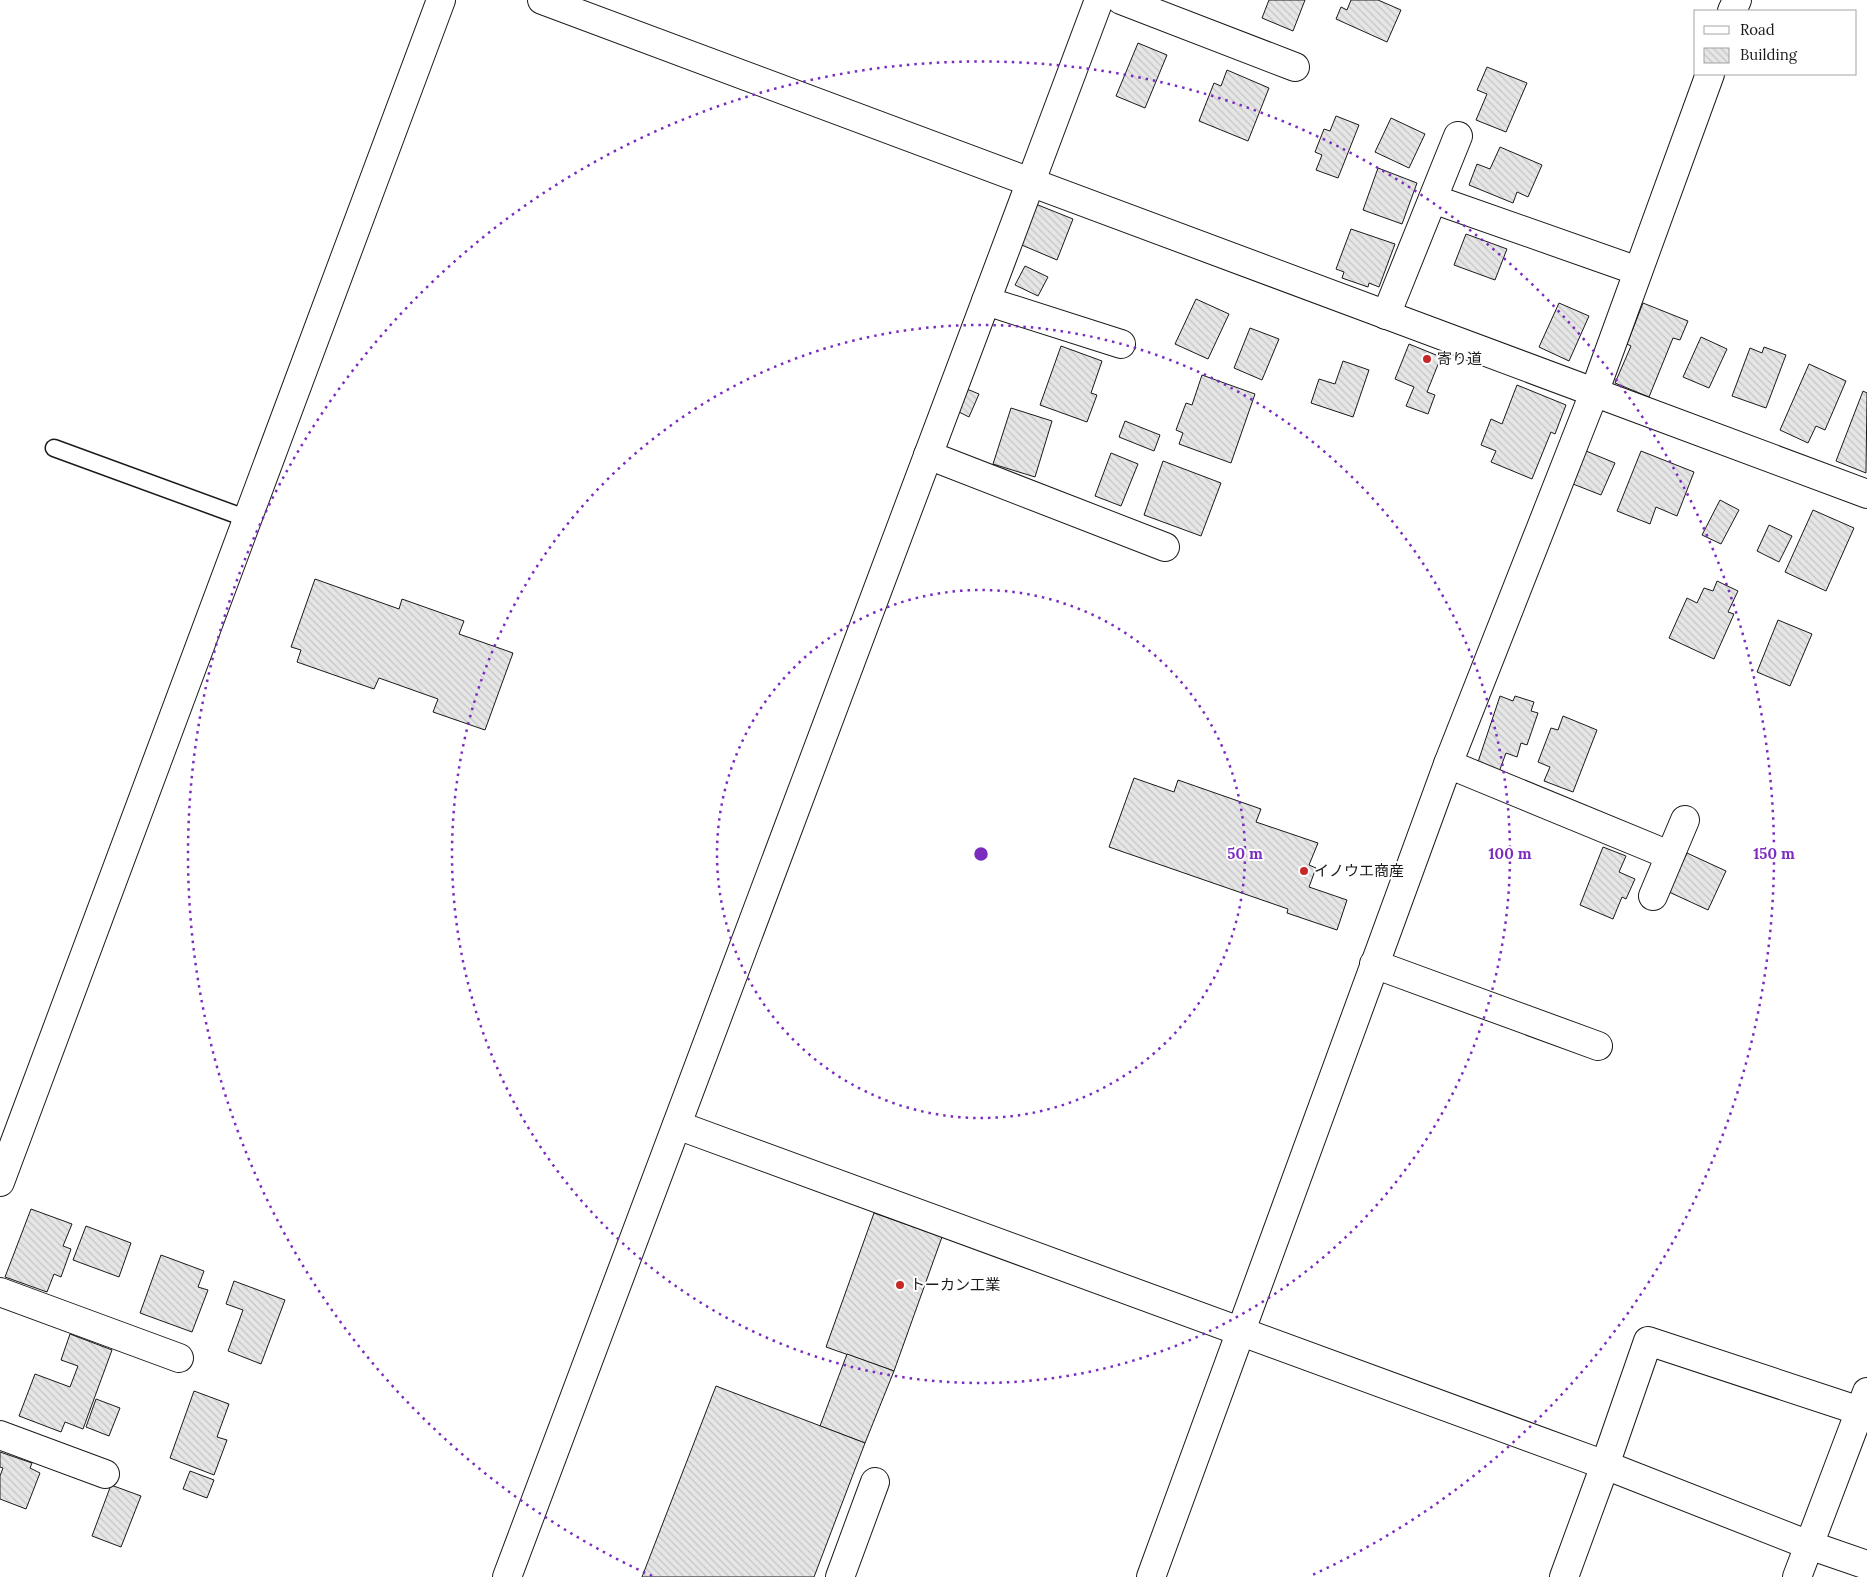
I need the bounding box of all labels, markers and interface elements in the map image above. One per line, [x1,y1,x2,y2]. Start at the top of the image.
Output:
legend [1694,10,1857,75]
text: Road [1740,20,1775,39]
text: Building [1740,45,1798,64]
place label: 寄り道 [1437,349,1482,368]
marker: 寄り道 [1421,353,1433,365]
text: 50 m [1227,844,1263,863]
text: 100 m [1489,844,1532,863]
text: 150 m [1753,844,1795,863]
centre of rings [972,845,990,863]
place label: イノウエ商産 [1314,861,1404,880]
marker: イノウエ商産 [1298,865,1310,877]
place label: トーカン工業 [910,1275,1000,1294]
marker: トーカン工業 [894,1279,906,1291]

